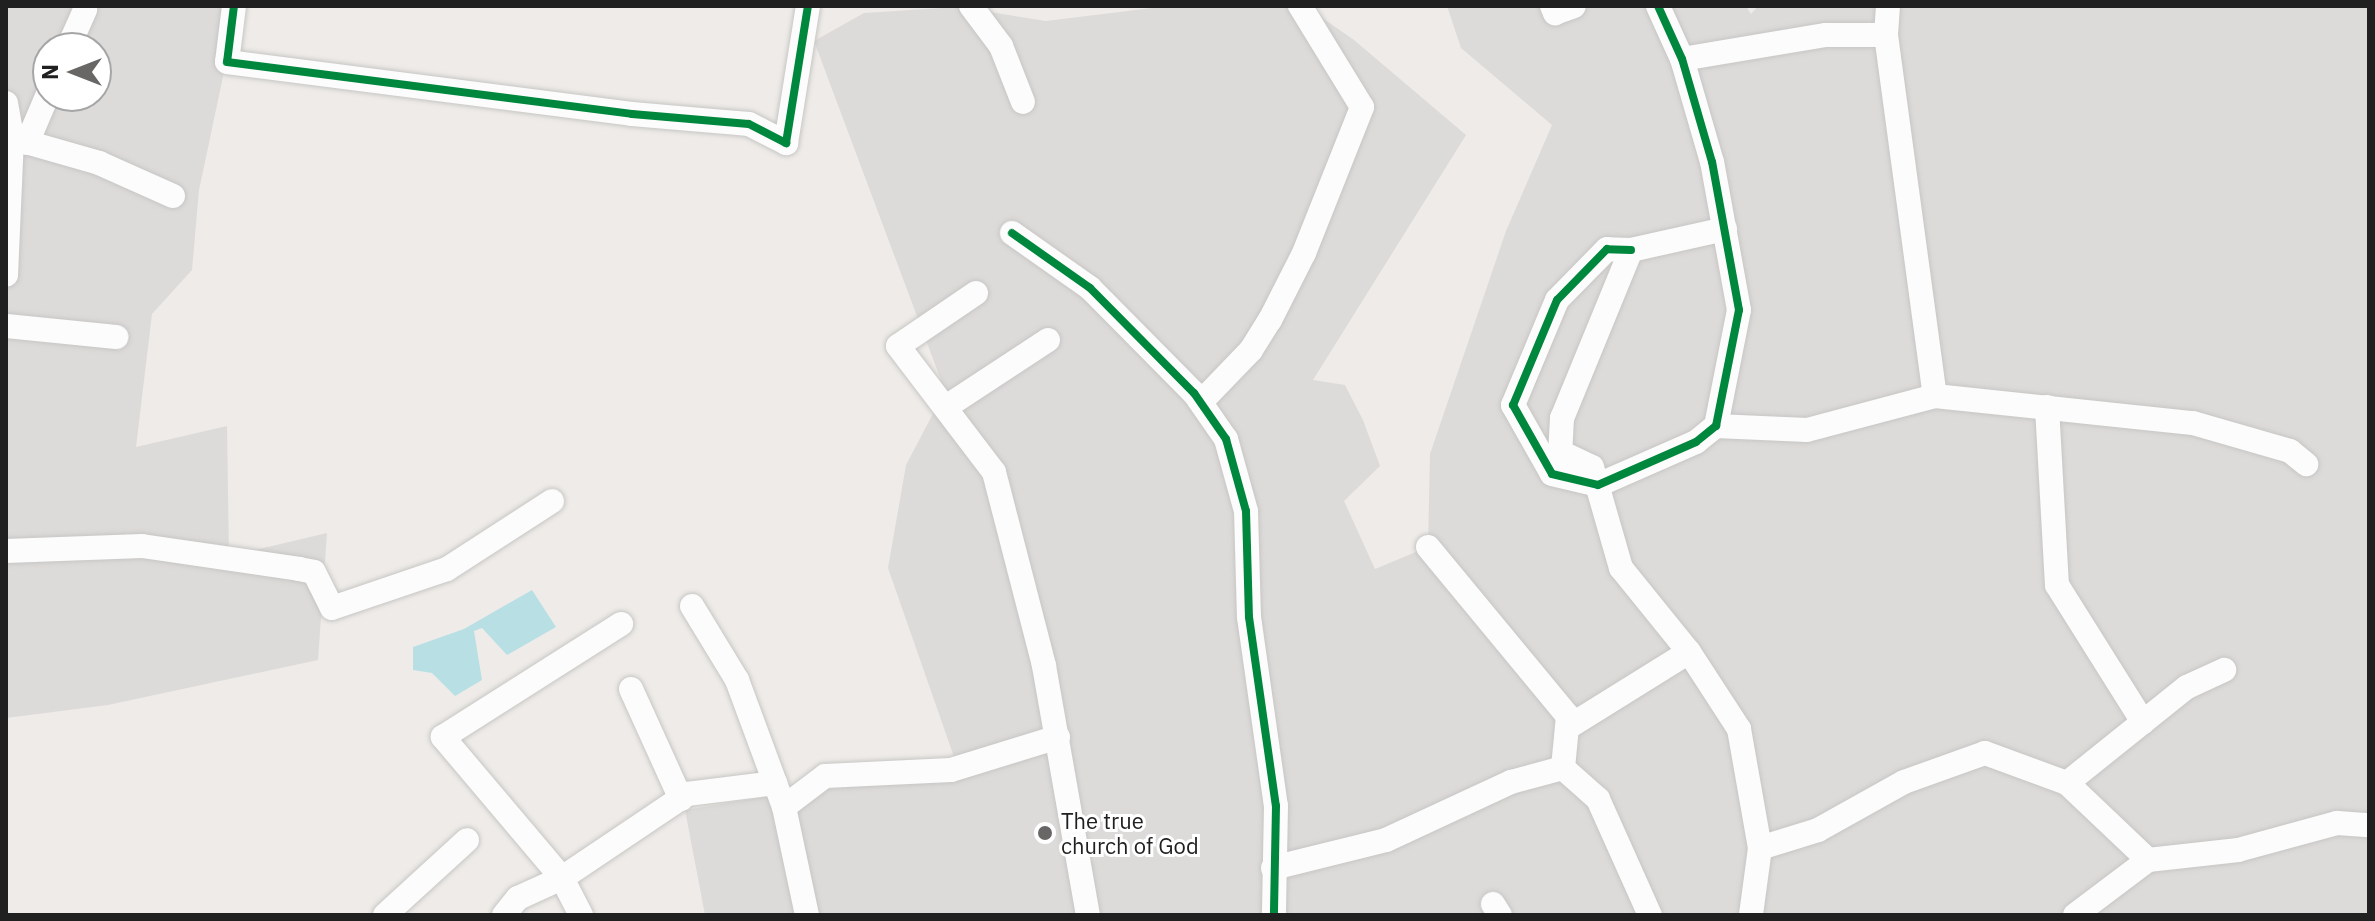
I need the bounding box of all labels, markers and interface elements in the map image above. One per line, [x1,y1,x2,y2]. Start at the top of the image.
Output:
north arrow [32,32,112,112]
text: N [35,64,64,80]
place label: The true church of God [1061,807,1199,858]
marker: The true church of God [1036,824,1054,842]

